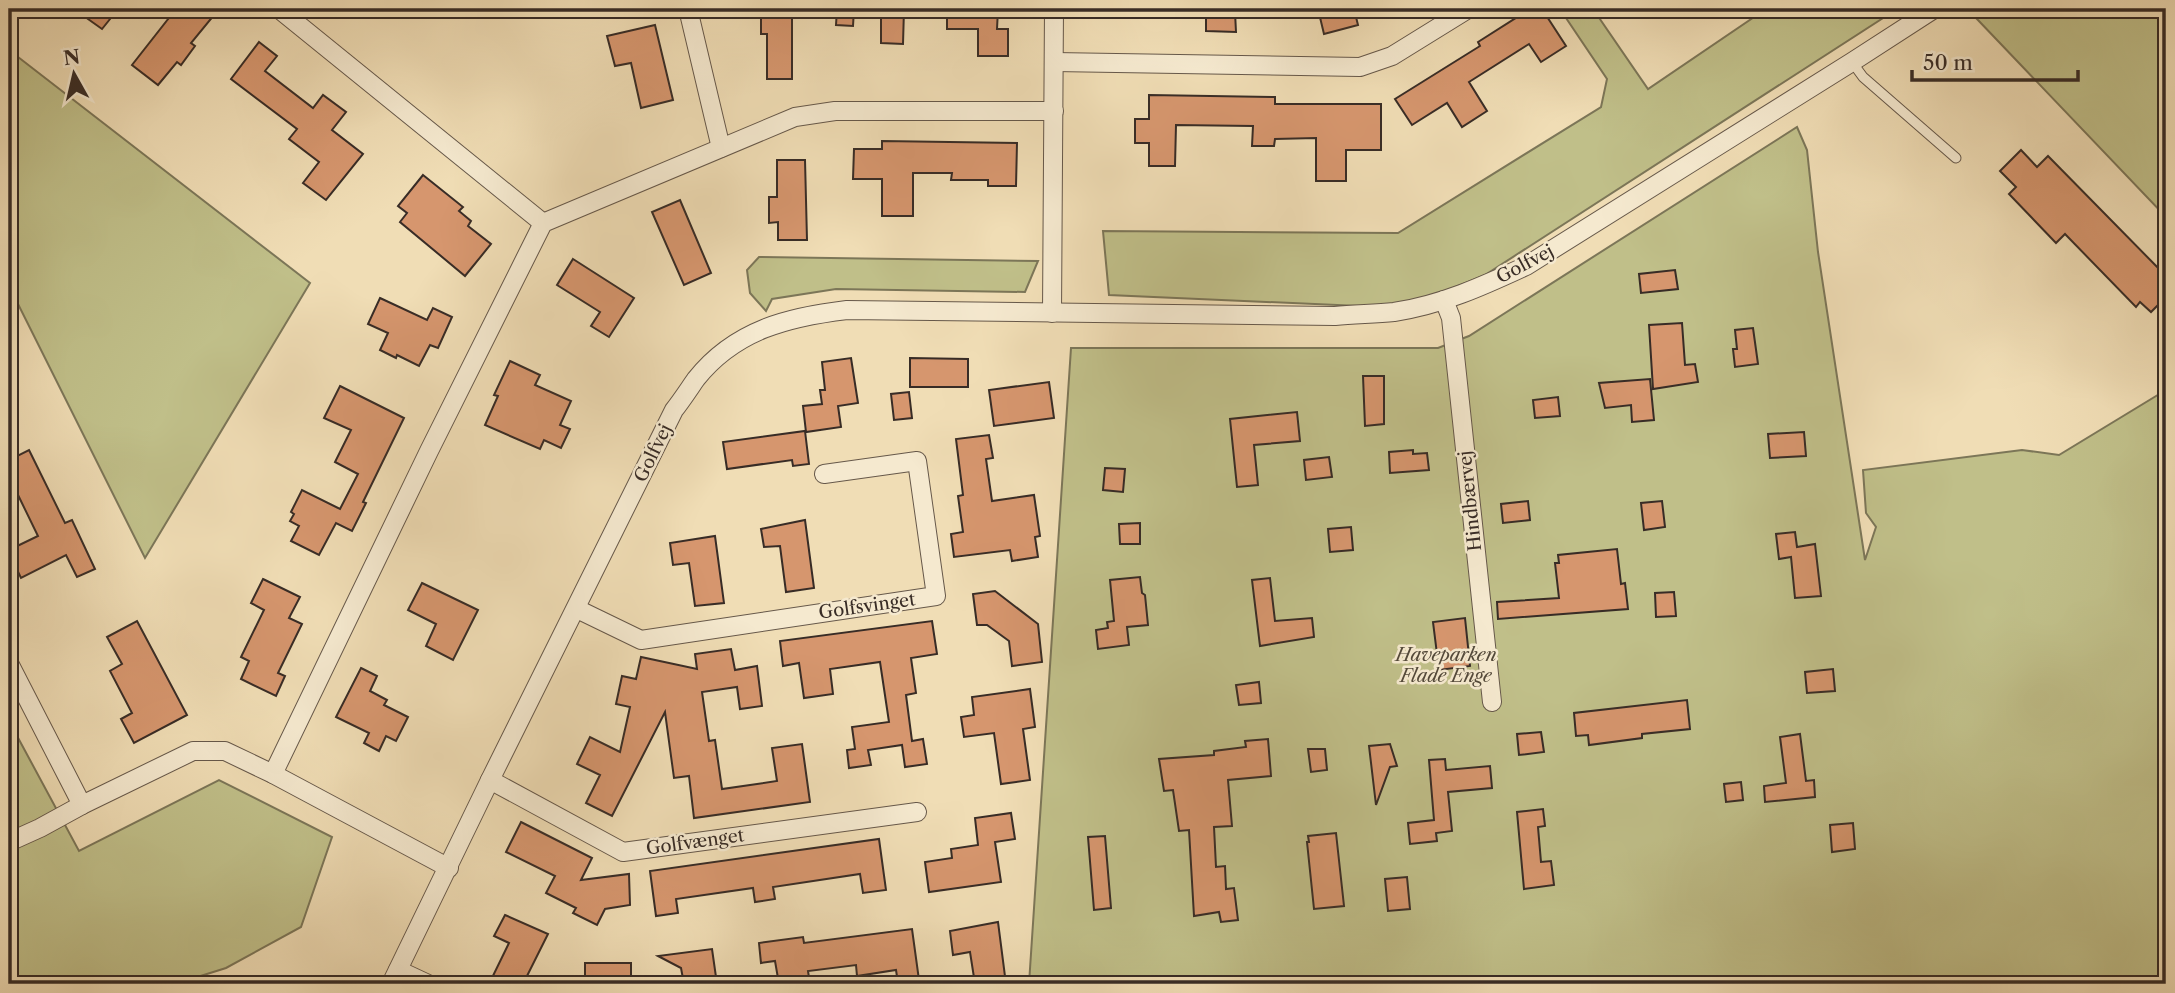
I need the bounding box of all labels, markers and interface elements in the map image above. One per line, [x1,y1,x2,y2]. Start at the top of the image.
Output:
north arrow [38,38,108,108]
scale bar [1912,38,2079,82]
text: N [62,45,81,70]
text: 50 m [1923,50,1973,75]
street label: Golfvej [1493,240,1557,288]
street label: Golfvej [630,420,676,486]
street label: Hindbærvej [1454,450,1486,552]
street label: Golfsvinget [817,588,917,624]
park label: Haveparken Flade Enge [1393,644,1497,687]
street label: Golfvænget [645,824,746,860]

